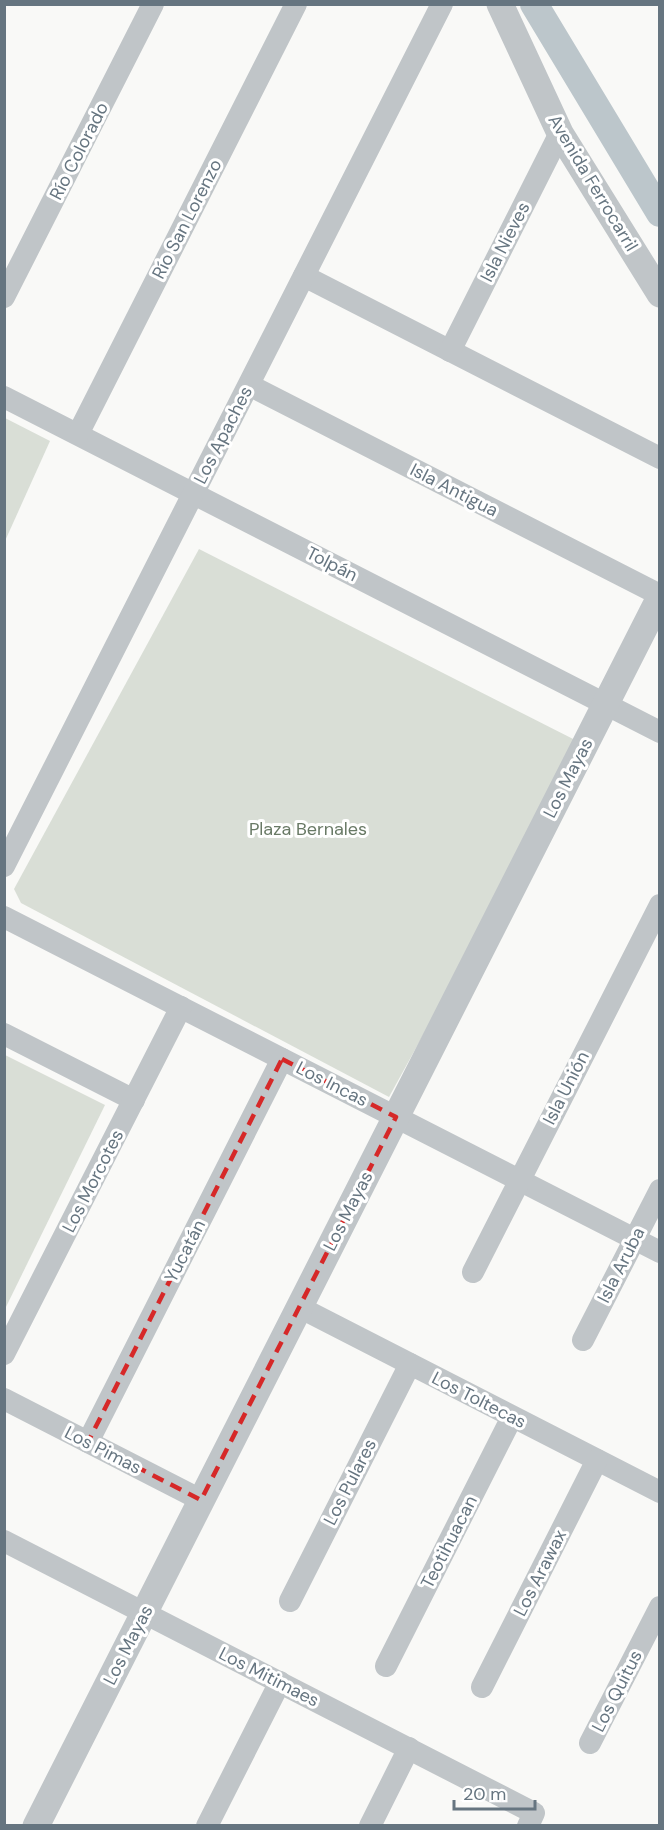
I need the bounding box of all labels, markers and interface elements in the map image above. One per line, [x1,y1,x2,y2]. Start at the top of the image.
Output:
street label: Río Colorado [44,98,114,204]
street label: Avenida Ferrocarril [543,110,643,256]
street label: Río San Lorenzo [147,155,227,283]
street label: Isla Nieves [475,198,535,286]
street label: Los Apaches [188,382,258,488]
street label: Isla Antigua [406,458,502,522]
street label: Tolpán [302,541,362,587]
street label: Los Mayas [538,734,598,822]
park label: Plaza Bernales [249,817,367,841]
street label: Isla Unión [537,1047,595,1129]
street label: Los Incas [292,1056,372,1112]
street label: Los Morcotes [57,1125,129,1237]
street label: Los Mayas [318,1167,378,1255]
street label: Yucatán [159,1216,211,1286]
street label: Isla Aruba [592,1223,650,1307]
street label: Los Toltecas [428,1366,530,1434]
street label: Los Pimas [60,1420,146,1480]
street label: Los Pulares [318,1435,382,1529]
street label: Teotihuacan [415,1491,483,1593]
street label: Los Arawax [508,1526,572,1620]
street label: Los Mayas [98,1601,158,1689]
street label: Los Mitimaes [215,1641,323,1713]
street label: Los Quitus [586,1646,648,1736]
scale bar [454,1773,535,1811]
text: 20 m [463,1782,506,1806]

